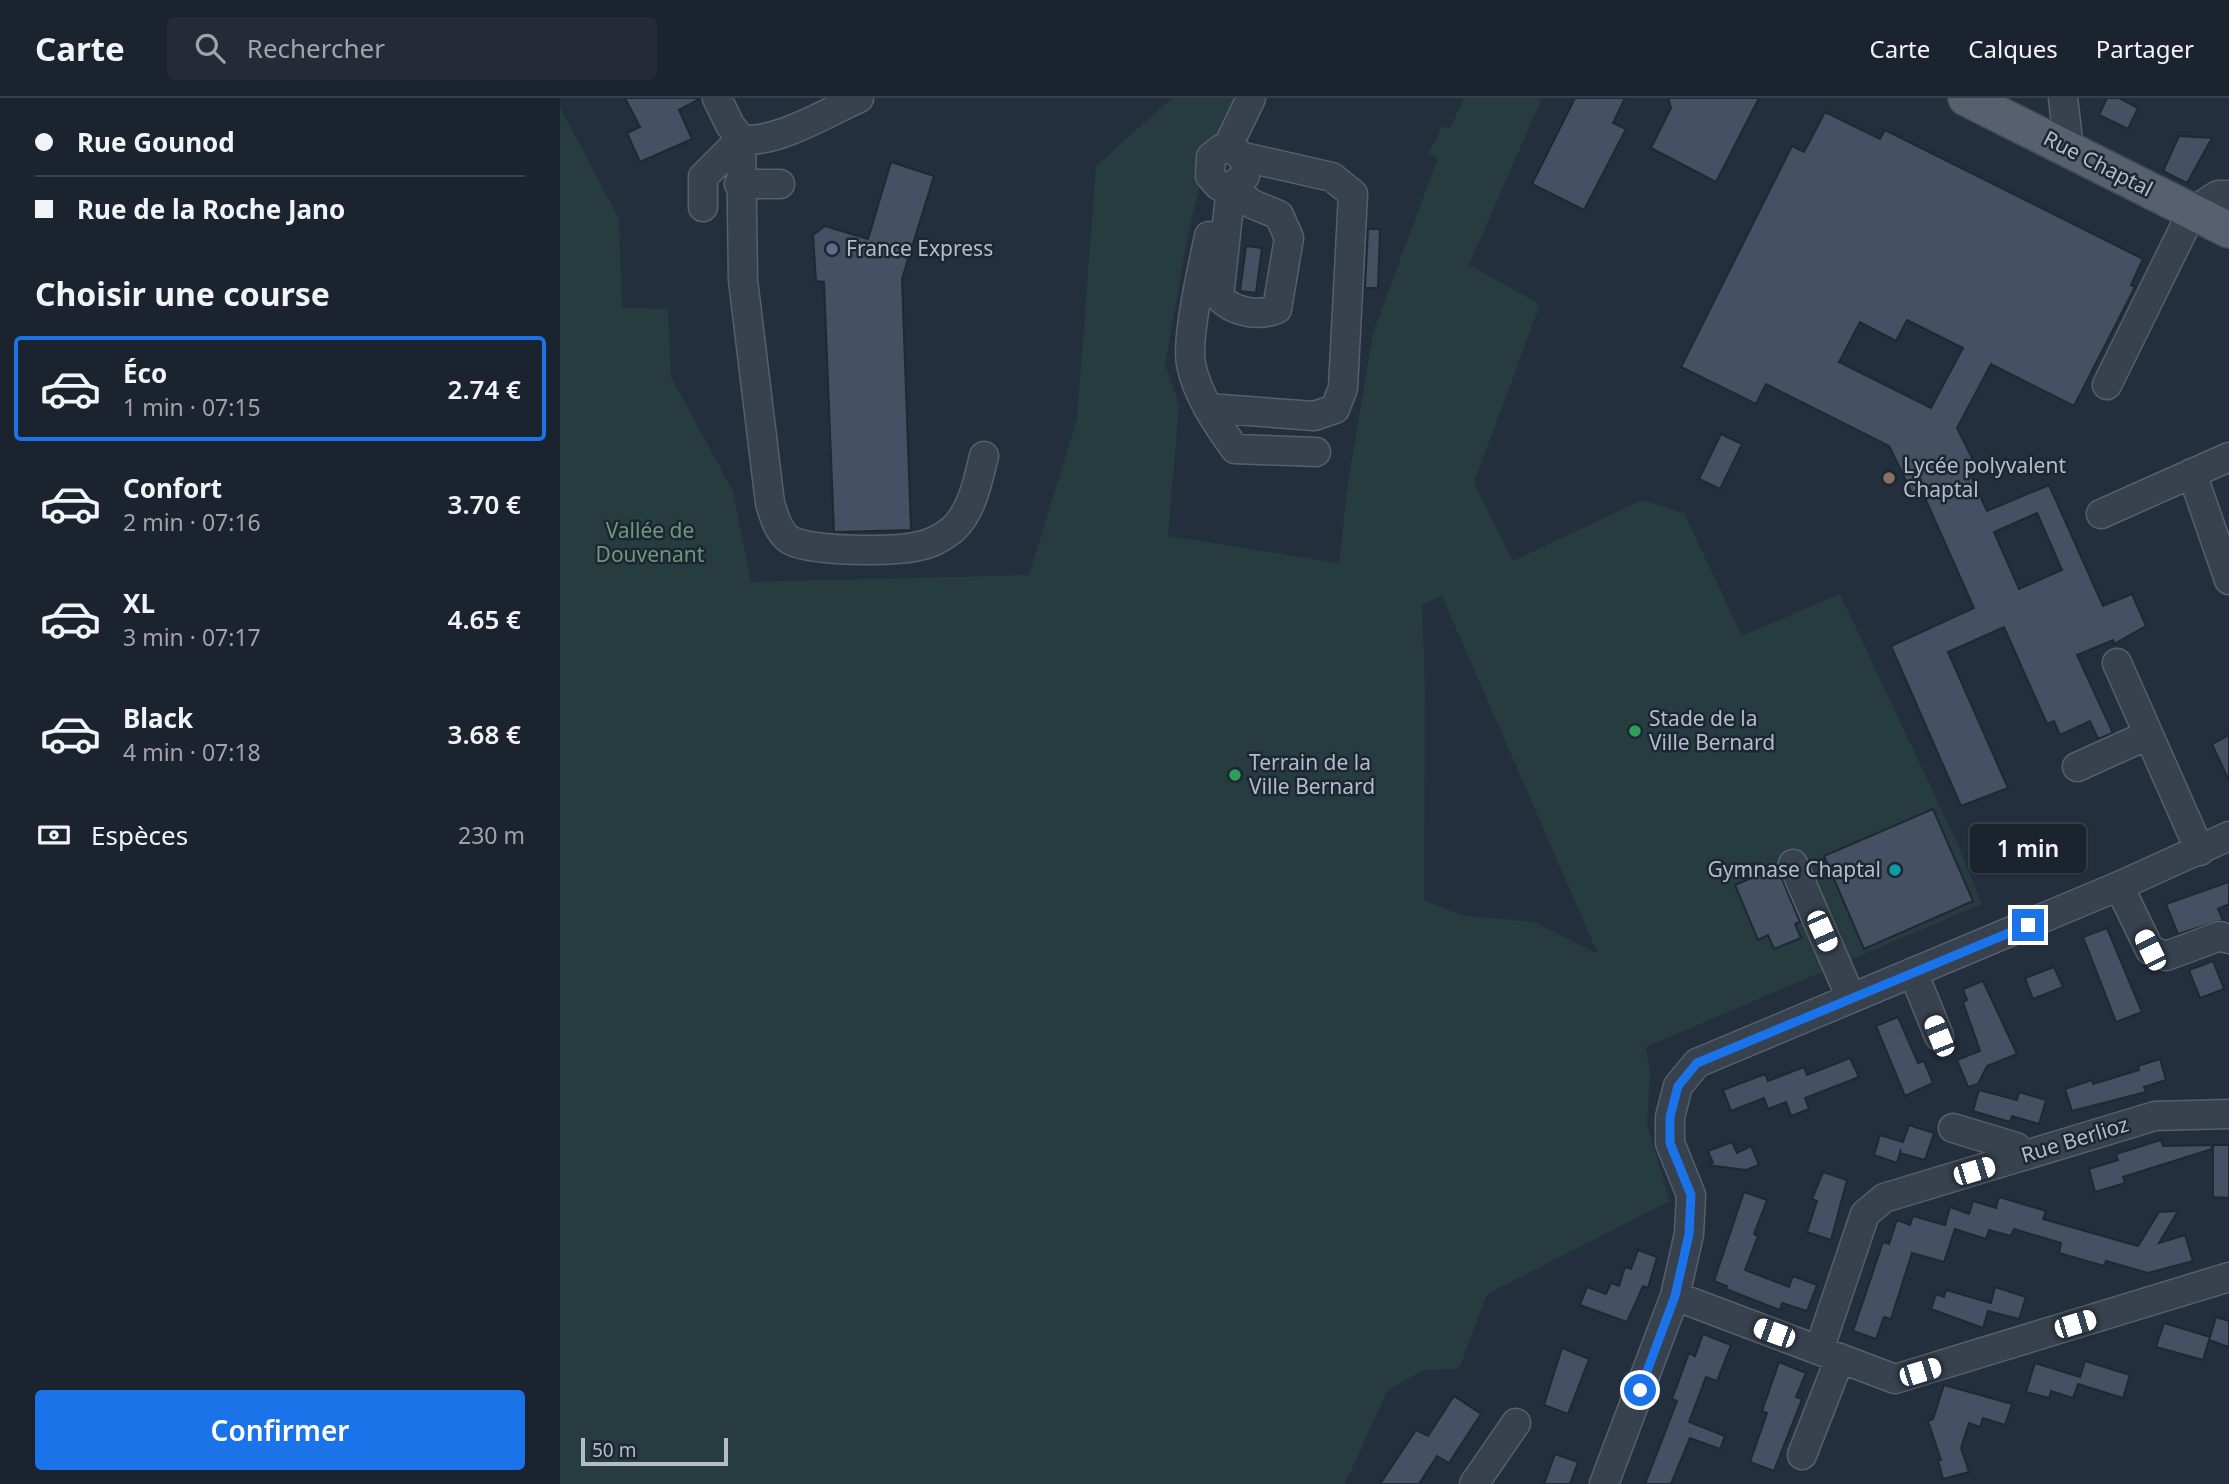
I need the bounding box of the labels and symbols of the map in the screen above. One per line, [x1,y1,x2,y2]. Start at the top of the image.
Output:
street label: Rue Chaptal [2039,124,2158,203]
place label: France Express [846,234,993,262]
marker: France Express [824,241,840,257]
place label: Lycée polyvalent Chaptal [1903,451,2066,503]
marker: Lycée polyvalent Chaptal [1881,470,1897,486]
park label: Vallée de Douvenant [596,516,705,568]
place label: Stade de la Ville Bernard [1649,704,1775,756]
marker: Stade de la Ville Bernard [1627,723,1643,739]
place label: Terrain de la Ville Bernard [1249,748,1375,800]
marker: Terrain de la Ville Bernard [1227,767,1243,783]
callout: 1 min [1970,824,2086,872]
place label: Gymnase Chaptal [1708,855,1881,883]
marker: Gymnase Chaptal [1887,862,1903,878]
car [1804,908,1841,954]
route end [2012,909,2044,941]
car [2132,927,2169,973]
car [1922,1013,1957,1059]
street label: Rue Berlioz [2018,1109,2132,1169]
car [1951,1155,1998,1187]
car [2052,1308,2099,1340]
car [1751,1316,1798,1350]
car [1897,1356,1944,1388]
route start [1624,1374,1656,1406]
scale bar [581,1435,728,1467]

